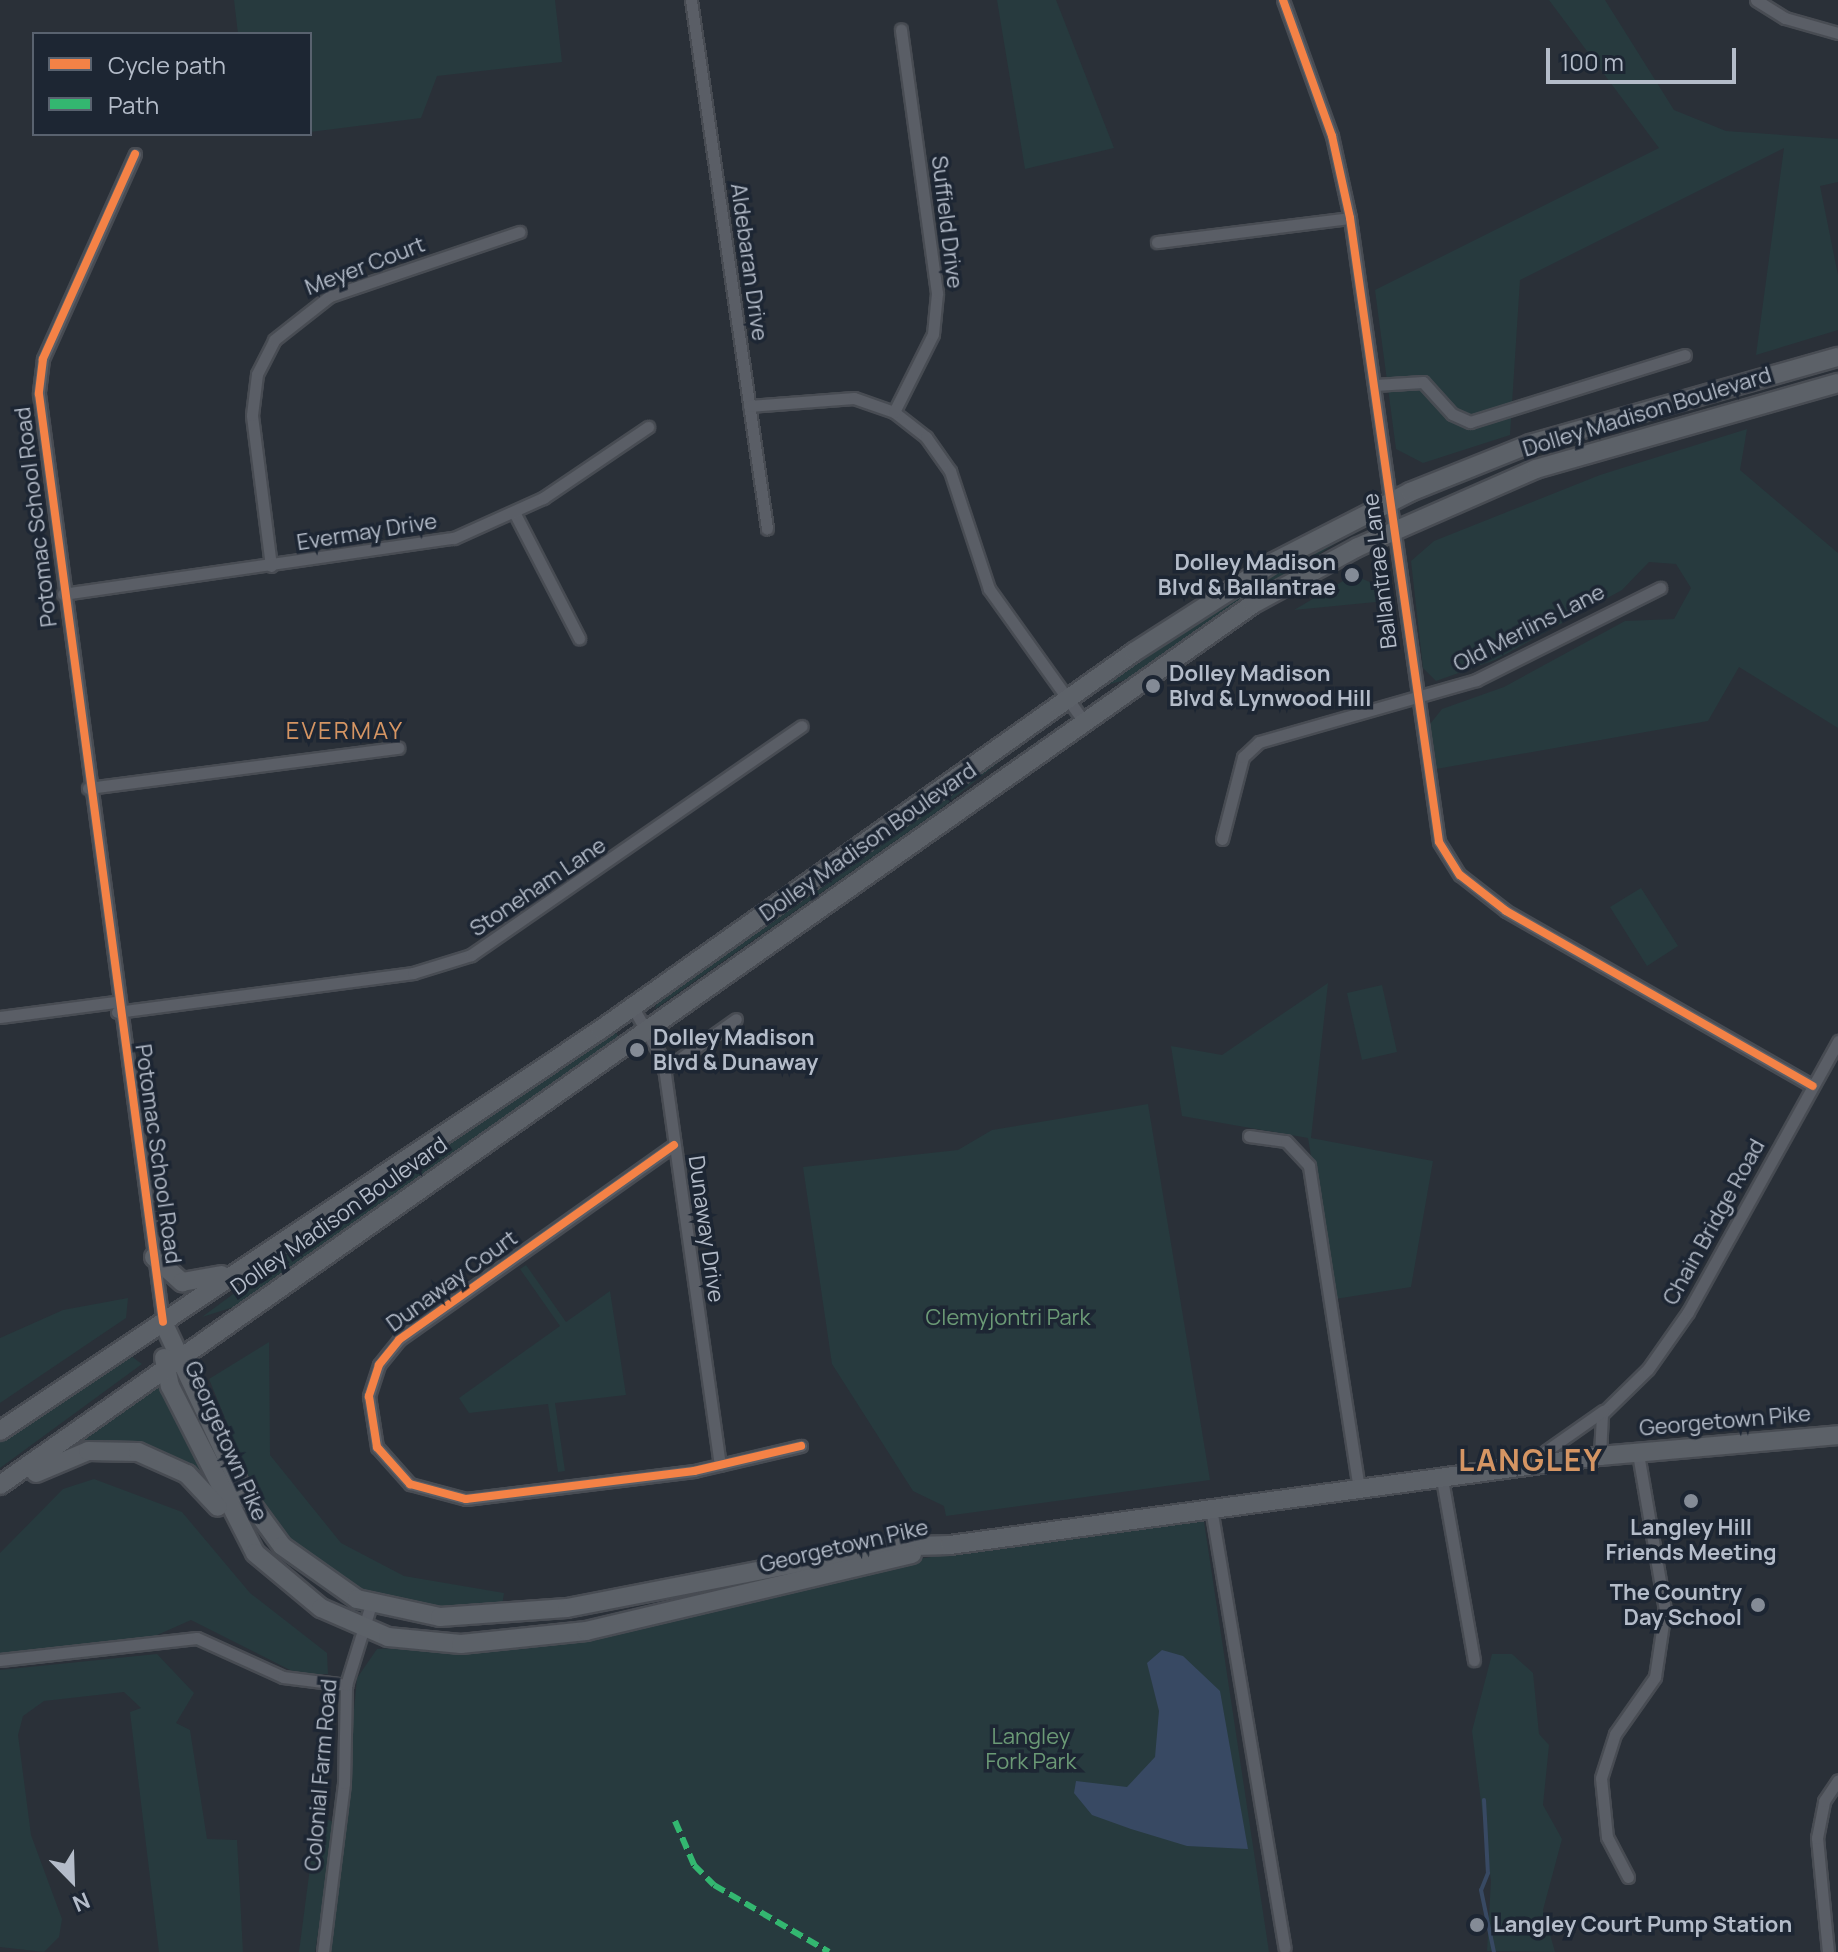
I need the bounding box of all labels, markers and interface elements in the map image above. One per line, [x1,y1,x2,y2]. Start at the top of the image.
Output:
legend [32,32,312,136]
scale bar [1550,32,1740,82]
text: 100 m [1560,45,1624,78]
text: Cycle path [108,48,226,81]
text: Path [108,88,159,121]
street label: Suffield Drive [926,154,968,290]
street label: Aldebaran Drive [725,182,773,342]
street label: Meyer Court [301,231,429,301]
street label: Dolley Madison Boulevard [1520,362,1774,462]
street label: Potomac School Road [9,405,63,629]
street label: Ballantrae Lane [1357,492,1403,650]
street label: Evermay Drive [295,508,439,556]
place label: Dolley Madison Blvd & Ballantrae [1158,549,1336,600]
marker: Dolley Madison Blvd & Ballantrae [1343,566,1361,584]
street label: Old Merlins Lane [1449,578,1609,678]
place label: Dolley Madison Blvd & Lynwood Hill [1169,660,1371,712]
marker: Dolley Madison Blvd & Lynwood Hill [1144,677,1162,695]
district label: EVERMAY [286,716,404,744]
street label: Dolley Madison Boulevard [755,757,981,927]
street label: Stoneham Lane [465,832,611,942]
place label: Dolley Madison Blvd & Dunaway [653,1024,818,1076]
marker: Dolley Madison Blvd & Dunaway [628,1041,646,1059]
street label: Potomac School Road [130,1042,186,1266]
street label: Dolley Madison Boulevard [226,1131,452,1301]
street label: Chain Bridge Road [1657,1134,1771,1310]
street label: Dunaway Drive [683,1154,729,1304]
street label: Dunaway Court [382,1225,522,1337]
park label: Clemyjontri Park [926,1305,1090,1331]
street label: Georgetown Pike [179,1357,273,1525]
street label: Georgetown Pike [1638,1400,1812,1442]
district label: LANGLEY [1458,1442,1604,1478]
marker: Langley Hill Friends Meeting [1682,1492,1700,1510]
street label: Georgetown Pike [757,1514,931,1578]
place label: Langley Hill Friends Meeting [1605,1514,1777,1566]
place label: The Country Day School [1610,1579,1742,1630]
marker: The Country Day School [1749,1596,1767,1614]
street label: Colonial Farm Road [299,1678,343,1872]
park label: Langley Fork Park [986,1723,1076,1774]
north arrow [32,1840,112,1920]
text: N [68,1885,95,1919]
place label: Langley Court Pump Station [1493,1912,1792,1938]
marker: Langley Court Pump Station [1468,1916,1486,1934]

